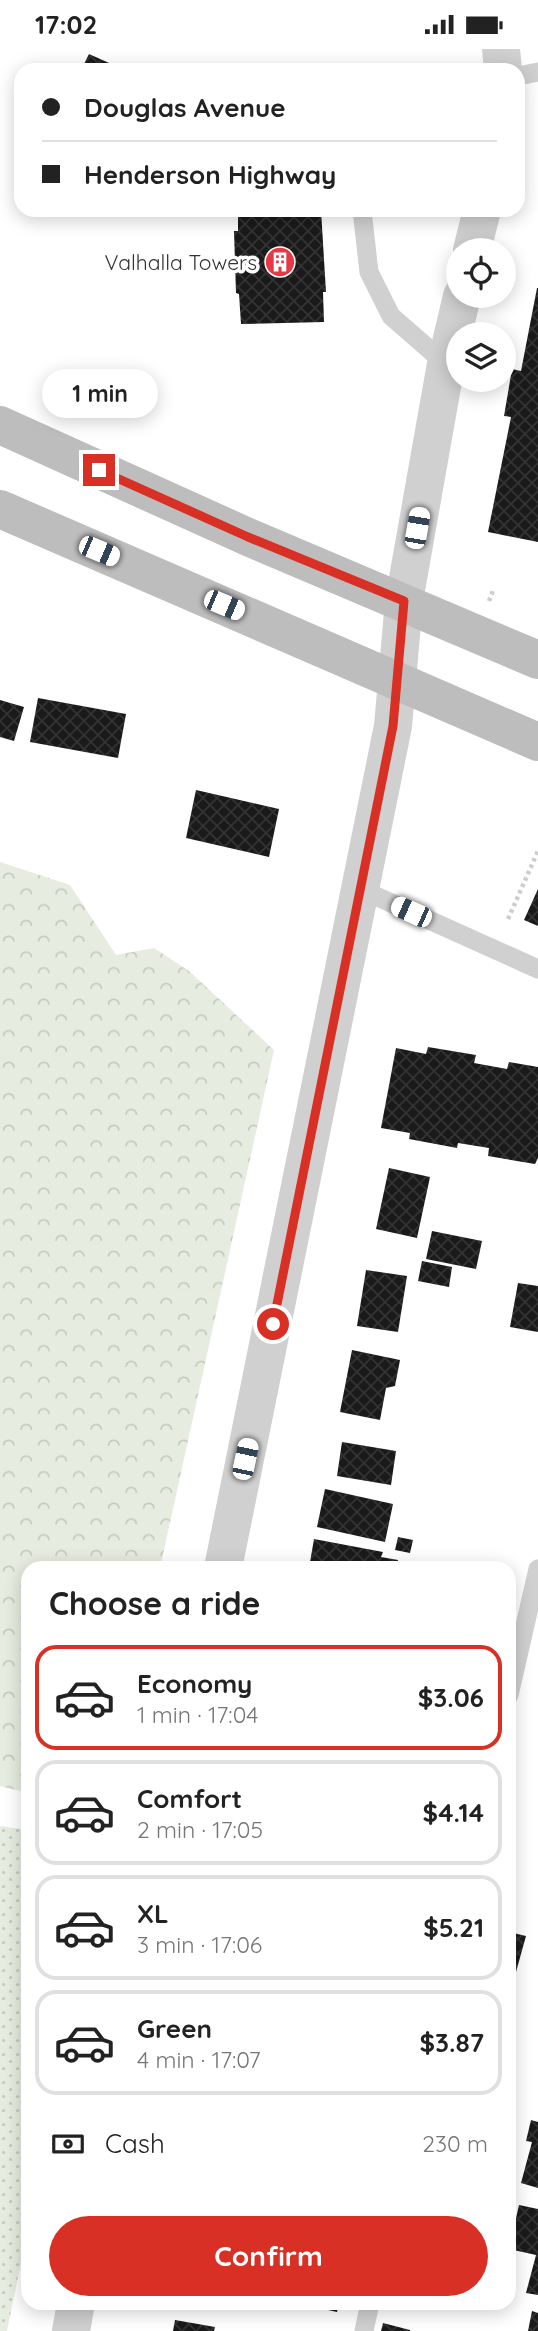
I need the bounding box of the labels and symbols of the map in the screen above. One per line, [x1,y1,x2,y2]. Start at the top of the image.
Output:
building icon: Valhalla Towers [263,245,297,279]
place label: Valhalla Towers [105,249,257,275]
callout: 1 min [41,369,157,417]
route end [83,454,115,486]
car [404,505,431,551]
car [76,533,123,569]
car [201,587,248,623]
car [388,894,435,930]
route start [257,1308,289,1340]
car [231,1436,260,1482]

